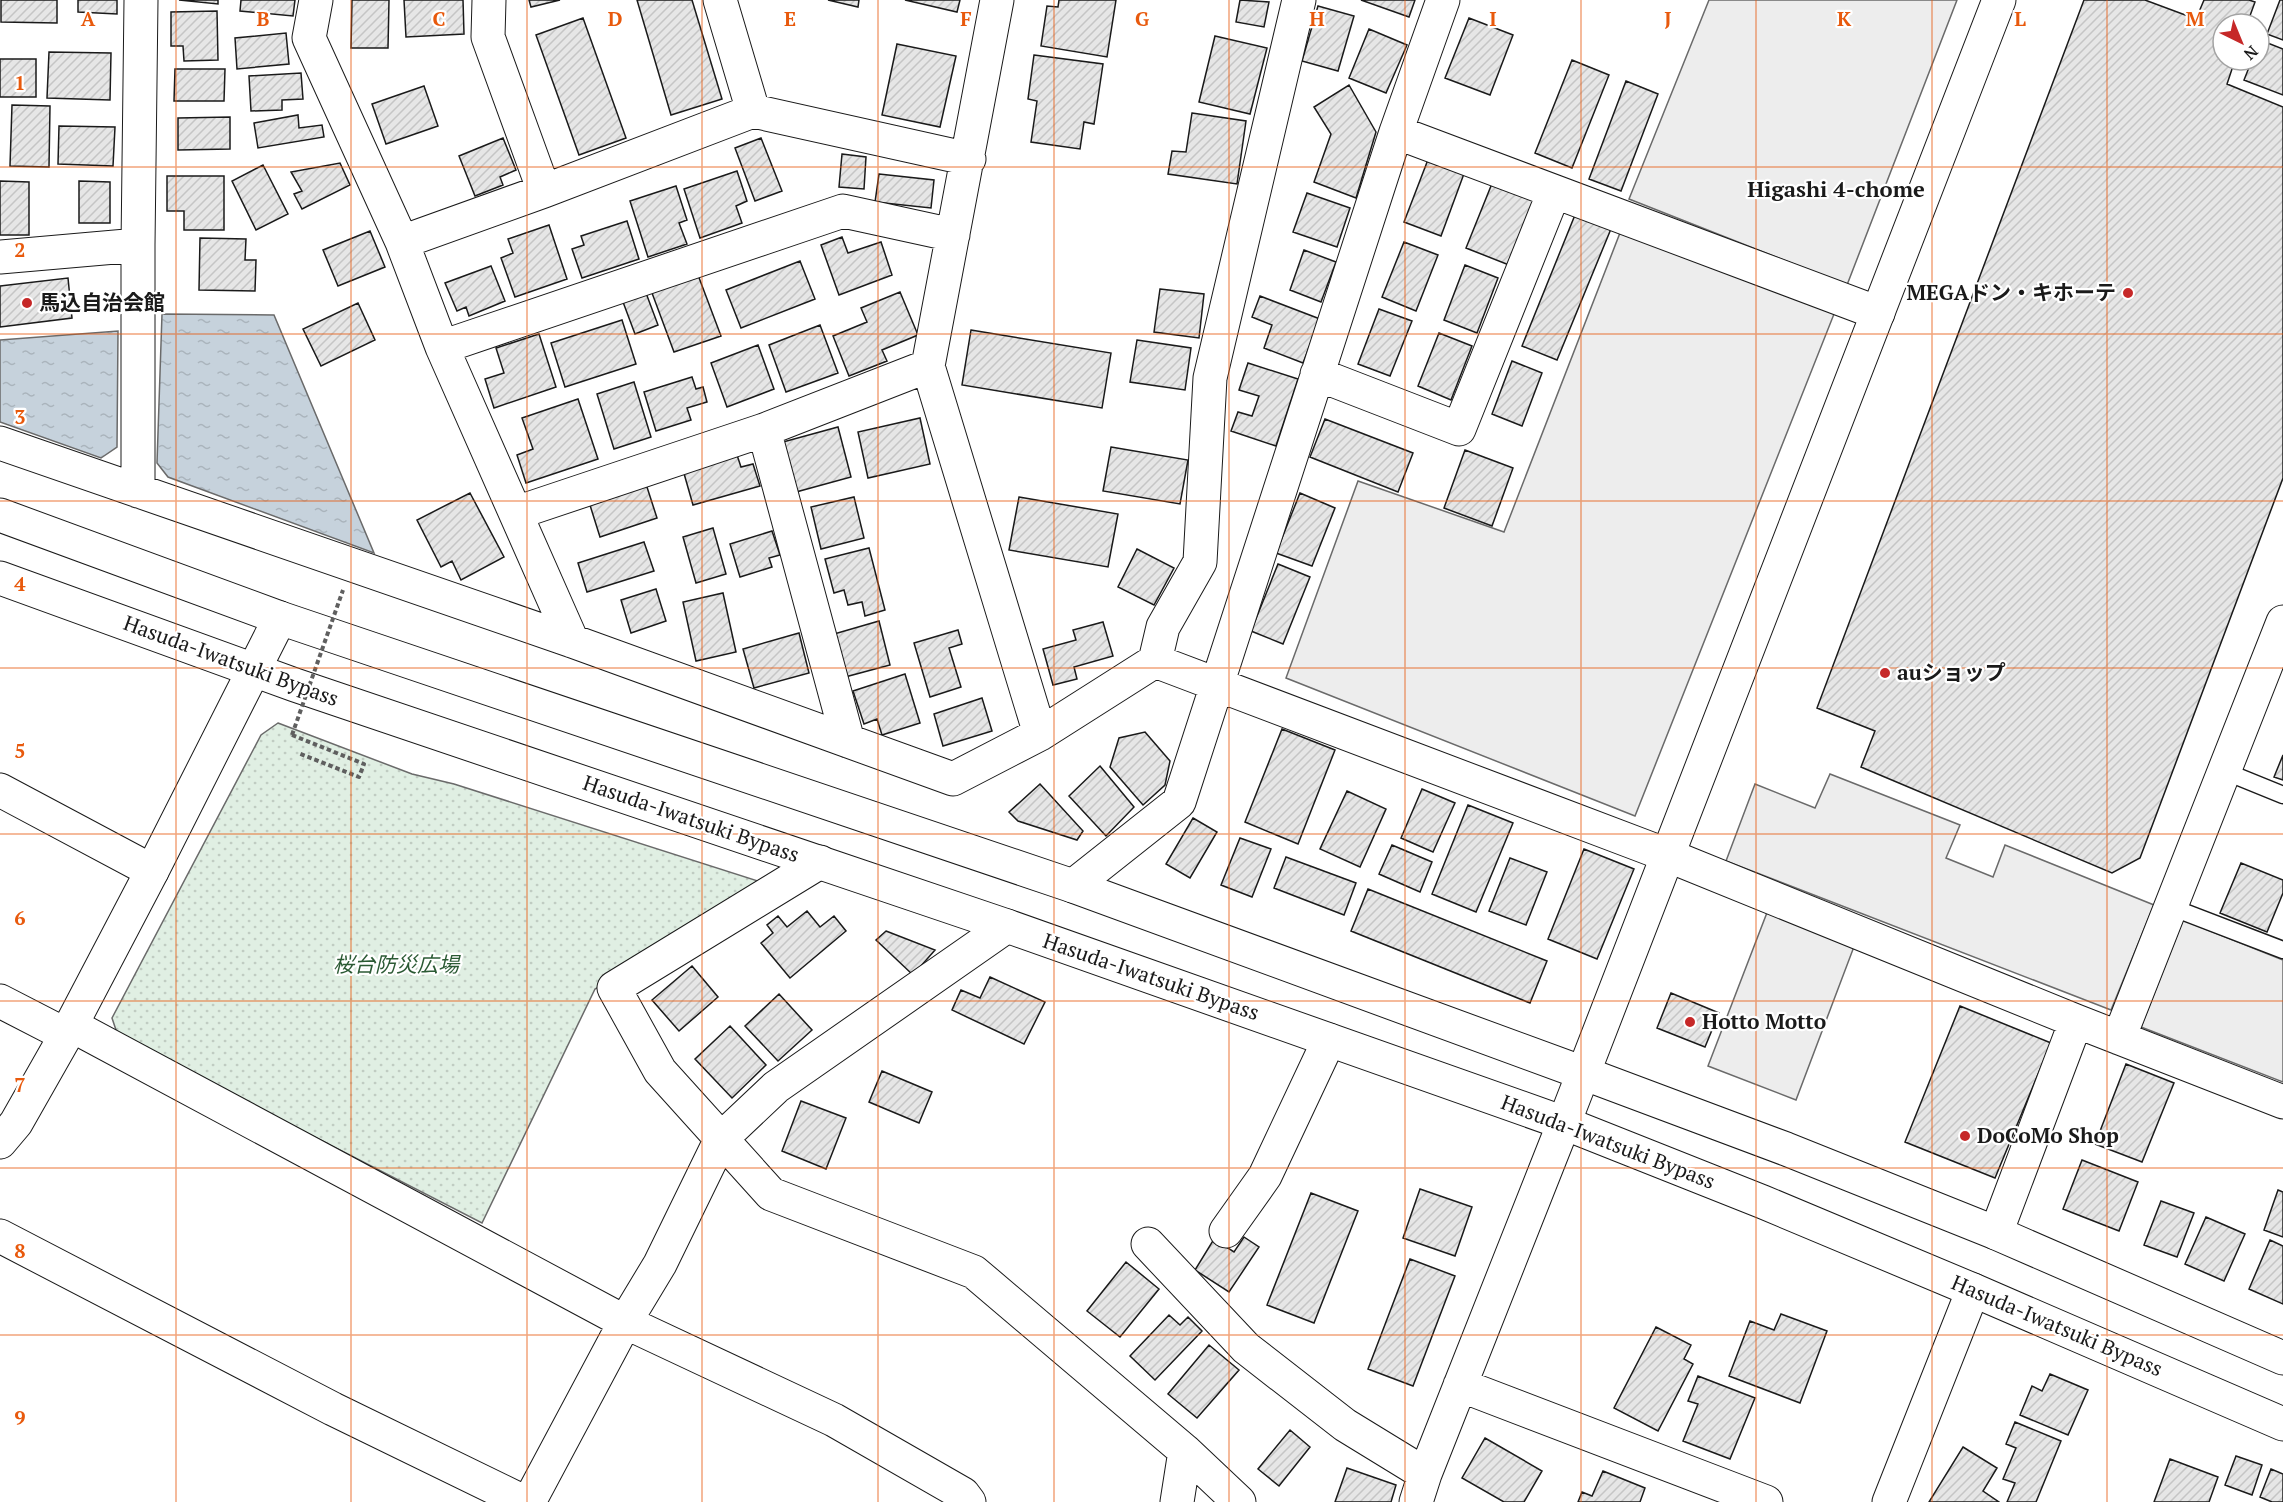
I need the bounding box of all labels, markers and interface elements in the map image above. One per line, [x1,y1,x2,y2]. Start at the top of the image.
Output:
text: A [81,5,96,32]
text: B [257,5,270,32]
text: C [432,5,446,32]
text: D [608,5,622,32]
text: E [784,5,796,32]
text: F [960,5,972,32]
text: G [1135,5,1149,32]
text: H [1309,5,1325,32]
text: I [1489,5,1497,32]
text: J [1664,5,1672,32]
text: K [1837,5,1852,32]
text: L [2014,5,2026,32]
text: M [2186,5,2205,32]
north arrow [2211,12,2271,72]
text: N [2239,41,2263,65]
text: 1 [14,69,26,96]
district label: Higashi 4-chome [1747,174,1925,203]
text: 2 [14,236,26,263]
place label: MEGAドン・キホーテ [1907,278,2116,306]
marker: MEGAドン・キホーテ [2121,286,2135,300]
place label: 馬込自治会館 [39,288,165,316]
marker: 馬込自治会館 [20,296,34,310]
text: 3 [14,403,26,430]
text: 4 [14,570,26,597]
street label: Hasuda-Iwatsuki Bypass [120,608,343,712]
place label: auショップ [1897,658,2006,686]
marker: auショップ [1878,666,1892,680]
text: 5 [14,737,26,764]
street label: Hasuda-Iwatsuki Bypass [579,768,803,868]
text: 6 [14,904,26,931]
street label: Hasuda-Iwatsuki Bypass [1039,926,1263,1026]
park label: 桜台防災広場 [333,950,461,978]
place label: Hotto Motto [1702,1007,1826,1035]
marker: Hotto Motto [1683,1015,1697,1029]
text: 7 [14,1071,26,1098]
street label: Hasuda-Iwatsuki Bypass [1497,1087,1719,1195]
place label: DoCoMo Shop [1977,1121,2119,1149]
marker: DoCoMo Shop [1958,1129,1972,1143]
text: 8 [14,1237,26,1264]
street label: Hasuda-Iwatsuki Bypass [1947,1268,2167,1382]
text: 9 [14,1404,26,1431]

